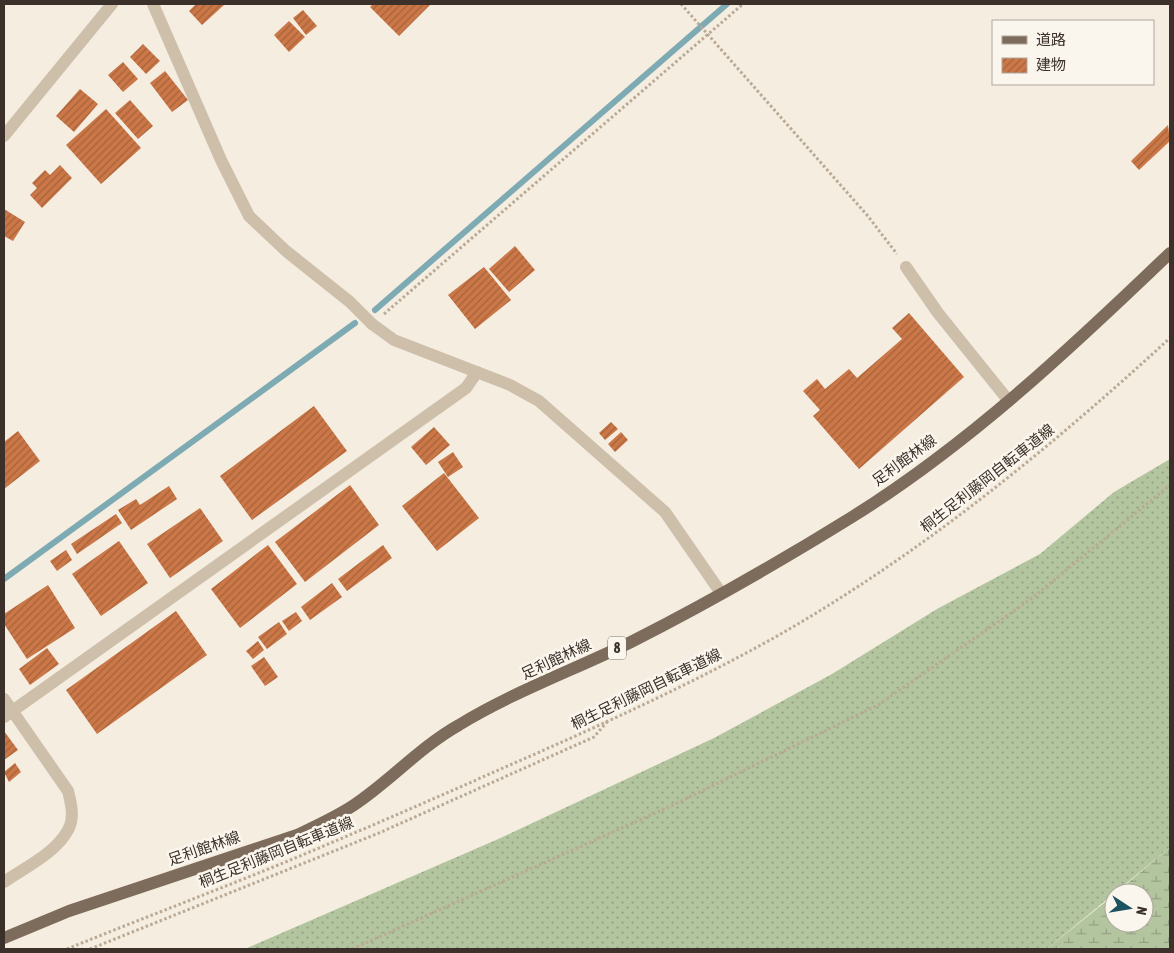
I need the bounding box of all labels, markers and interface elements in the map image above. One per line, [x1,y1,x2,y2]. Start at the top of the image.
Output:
legend [992,20,1154,85]
text: 道路 [1036,31,1066,48]
text: 建物 [1036,56,1066,73]
street label: 桐生足利藤岡自転車道線 [917,421,1057,535]
street label: 足利館林線 [869,431,939,489]
street label: 足利館林線 [518,635,594,683]
road number: 8 [608,636,626,660]
street label: 桐生足利藤岡自転車道線 [568,645,724,733]
street label: 桐生足利藤岡自転車道線 [196,813,356,891]
street label: 足利館林線 [166,828,242,868]
north arrow [1104,883,1154,933]
text: N [1133,905,1150,916]

